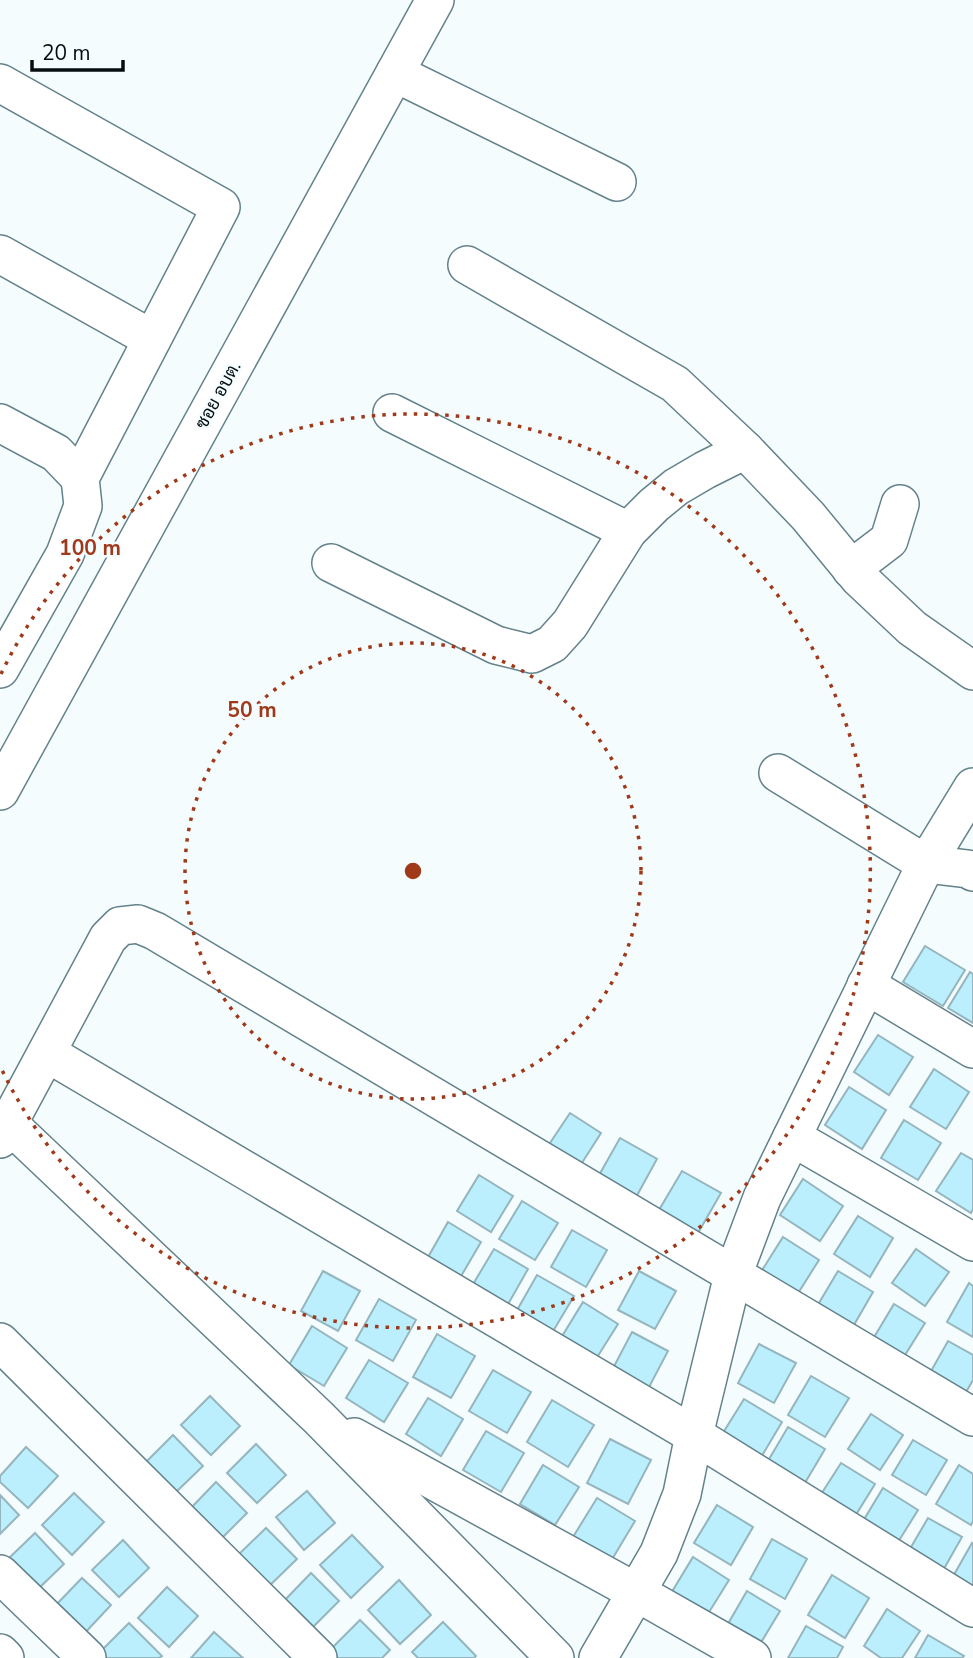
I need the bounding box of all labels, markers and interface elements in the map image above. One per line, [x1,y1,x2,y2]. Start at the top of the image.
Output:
scale bar [32,28,122,72]
text: 20 m [42,39,91,67]
street label: ซอย อบต. [190,357,246,433]
text: 100 m [59,534,121,562]
text: 50 m [227,696,277,724]
centre of rings [401,859,425,883]

